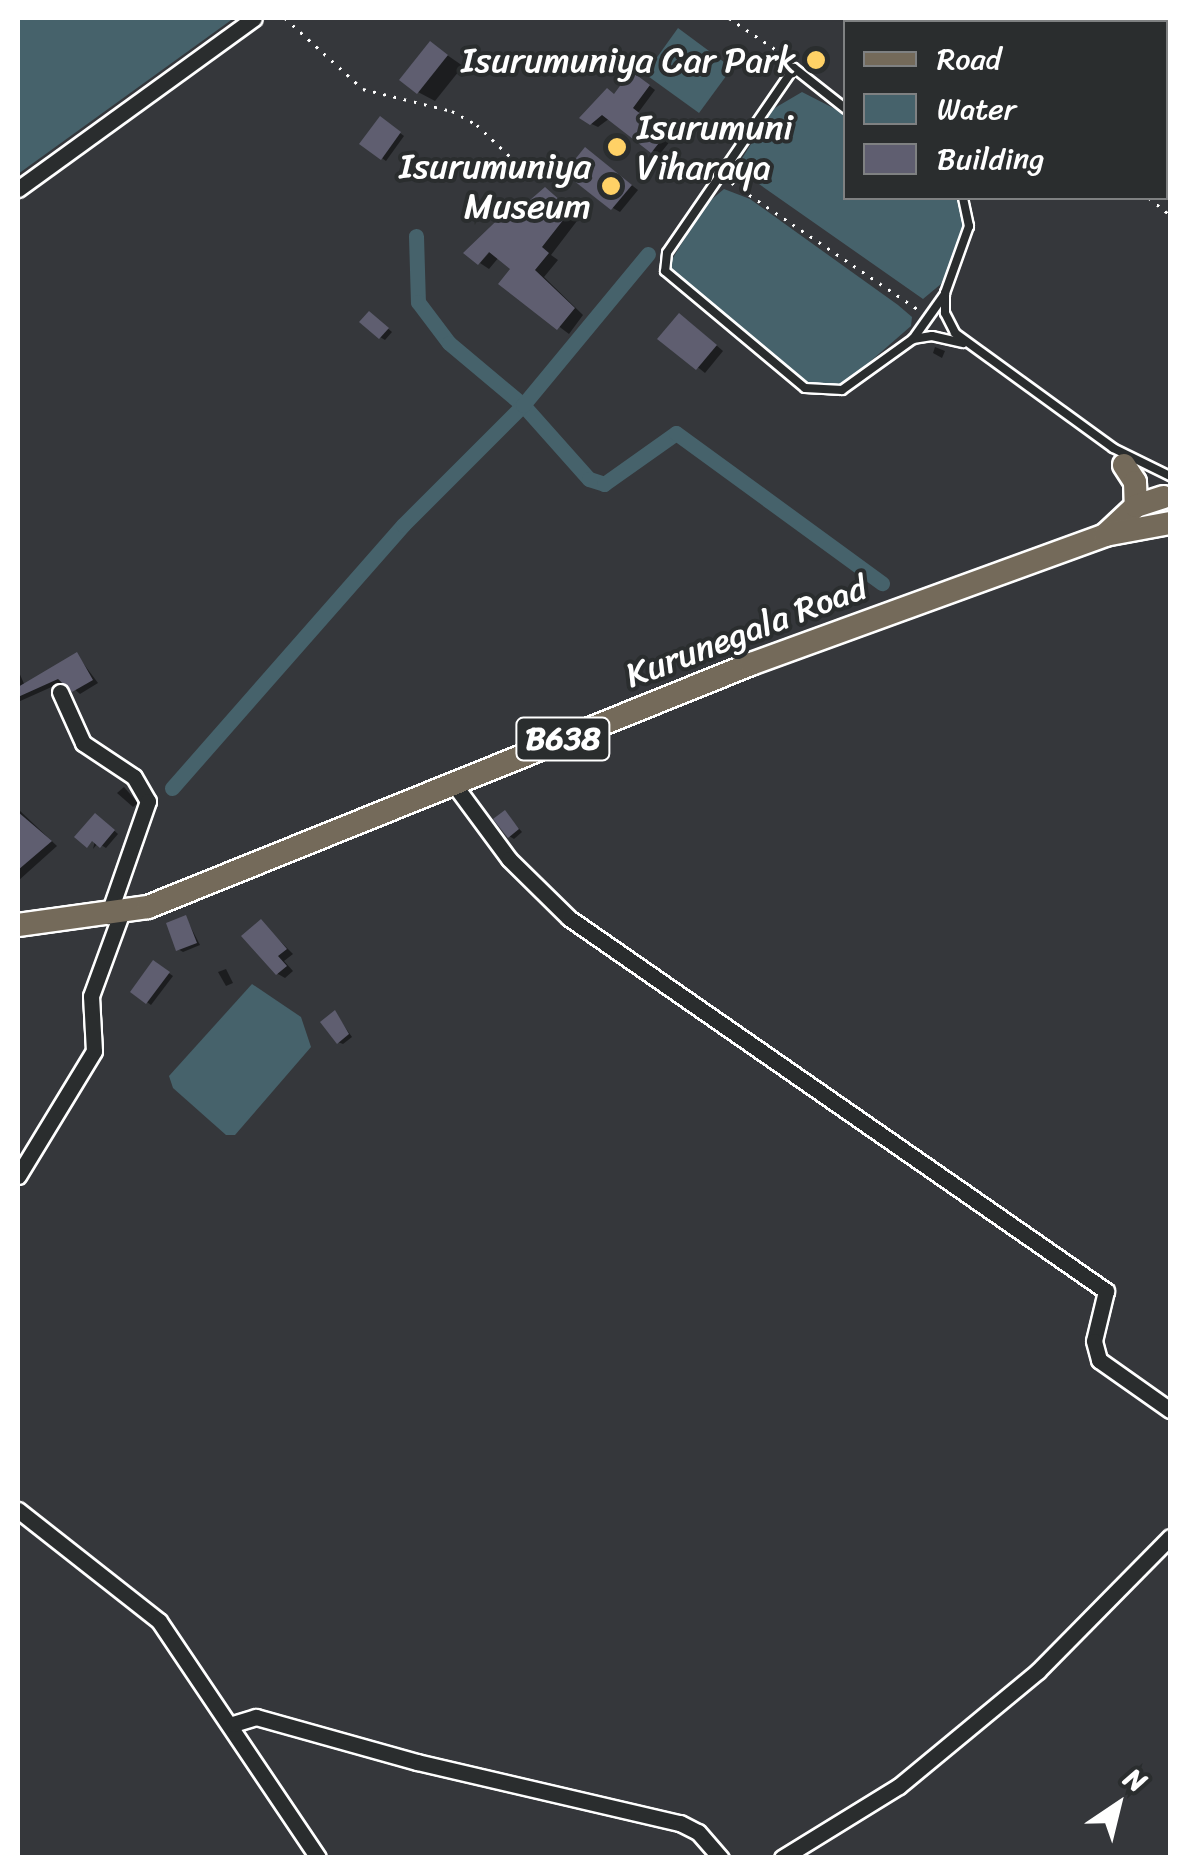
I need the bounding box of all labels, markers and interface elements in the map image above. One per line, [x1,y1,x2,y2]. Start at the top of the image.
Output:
legend [843,20,1168,200]
text: Road [937,32,1001,86]
place label: Isurumuniya Car Park [461,39,796,81]
marker: Isurumuniya Car Park [805,49,827,71]
text: Water [937,82,1016,136]
place label: Isurumuni Viharaya [637,106,793,188]
text: Building [937,132,1044,186]
marker: Isurumuni Viharaya [606,136,628,158]
place label: Isurumuniya Museum [399,145,591,227]
marker: Isurumuniya Museum [600,175,622,197]
street label: Kurunegala Road [619,566,873,696]
road number: B638 [513,712,613,766]
text: N [1113,1754,1157,1806]
north arrow [1068,1755,1168,1855]

